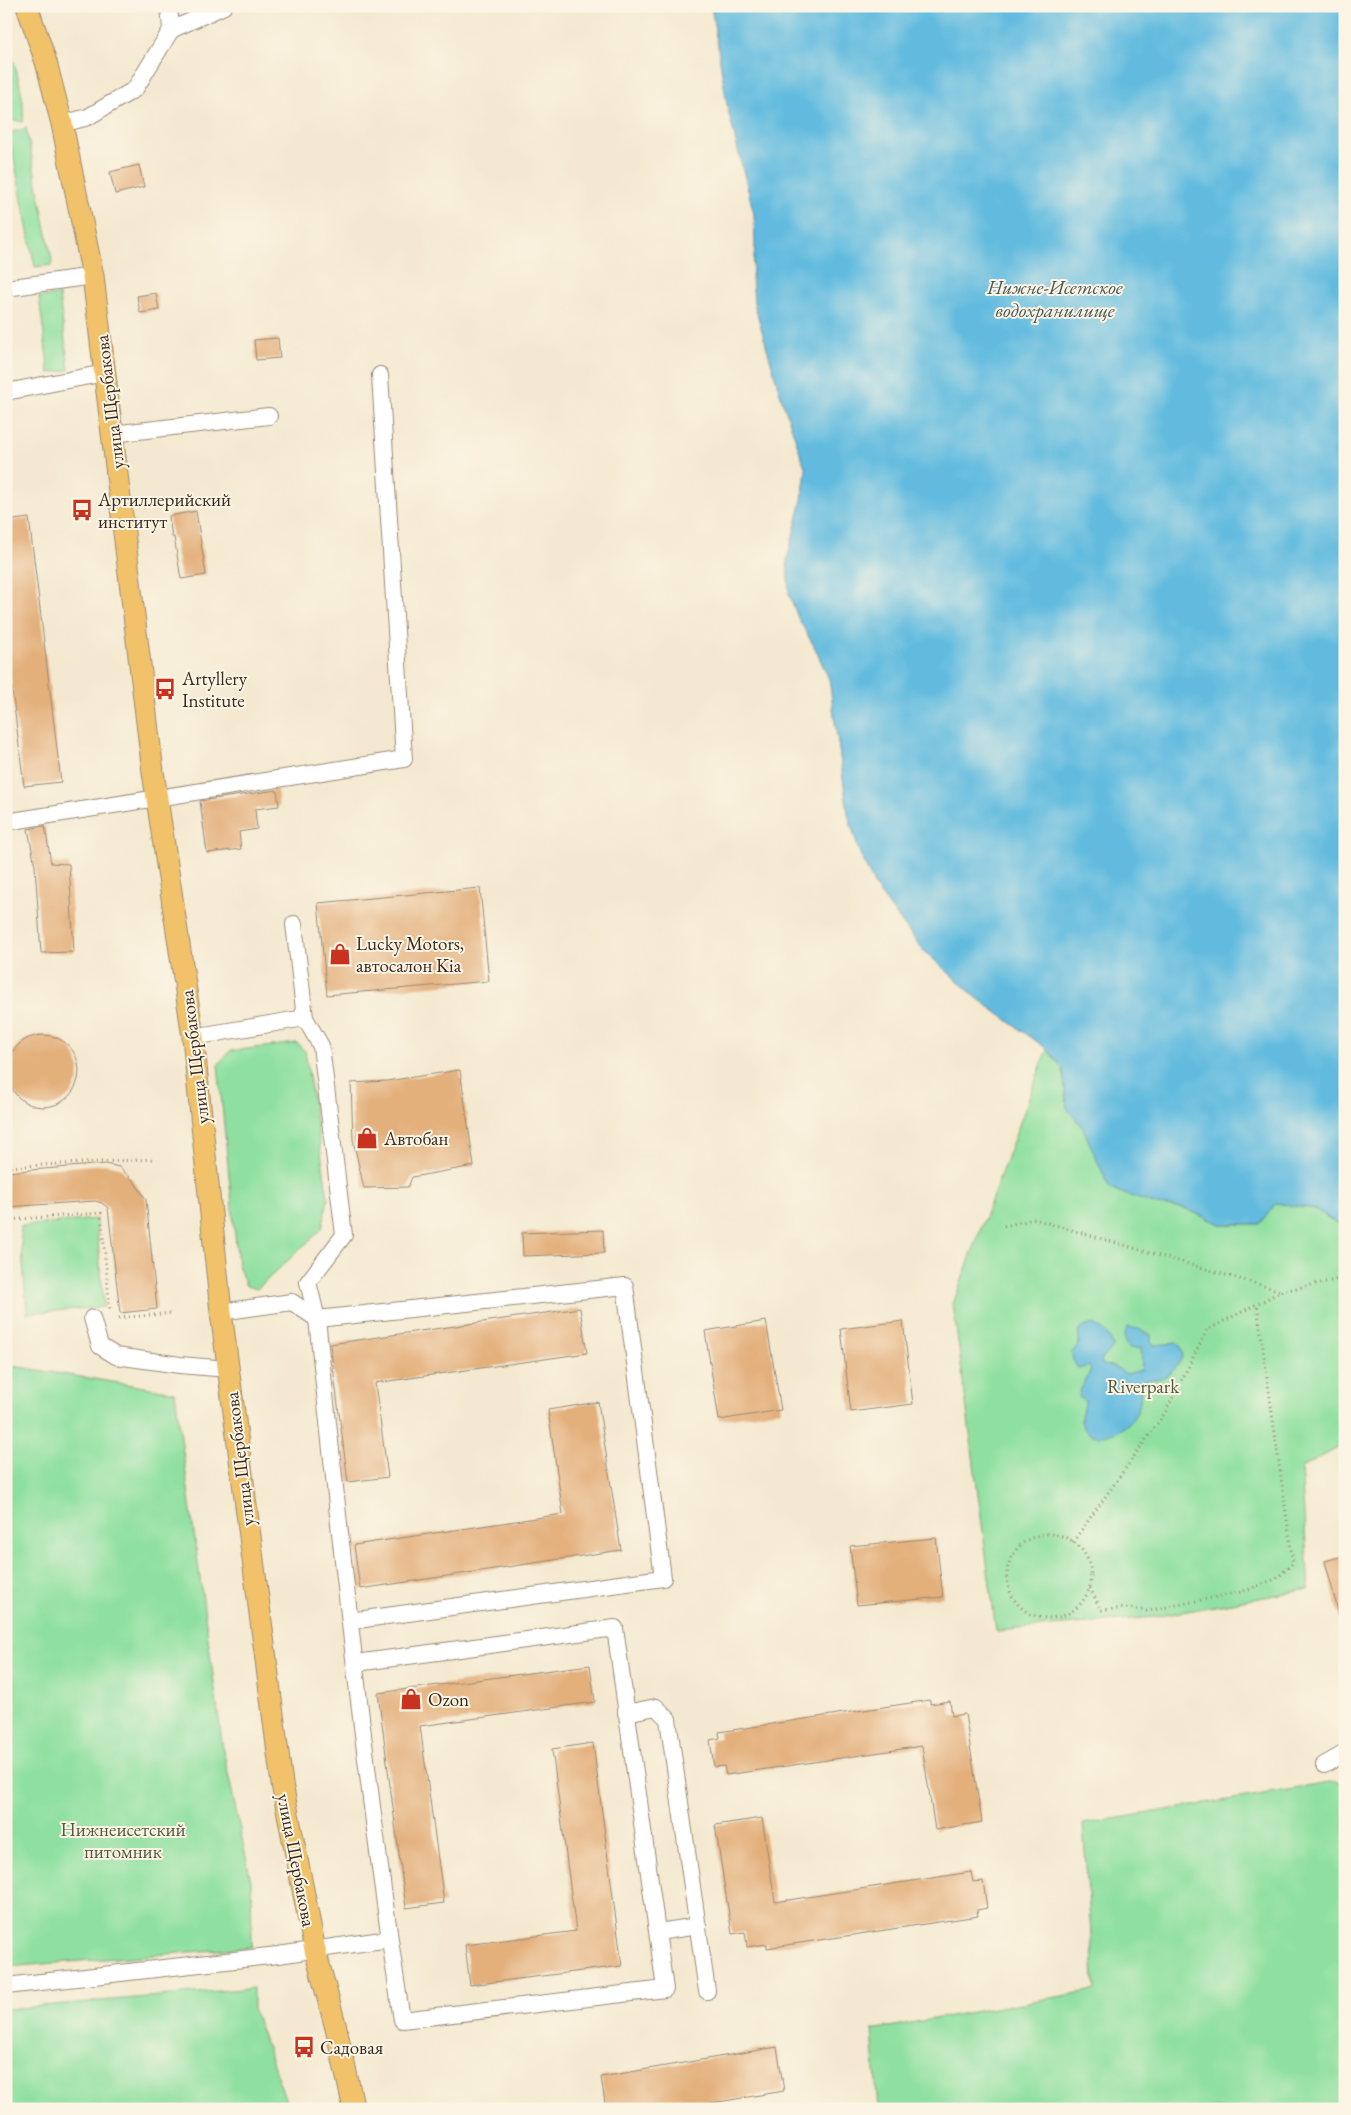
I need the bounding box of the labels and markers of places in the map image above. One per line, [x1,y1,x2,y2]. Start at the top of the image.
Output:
place label: Артиллерийский институт [97,487,231,534]
bus stop icon: Артиллерийский институт [69,497,95,523]
place label: Artyllery Institute [181,666,248,713]
bus stop icon: Artyllery Institute [152,676,178,702]
place label: Lucky Motors, автосалон Kia [356,931,464,978]
shop icon: Lucky Motors, автосалон Kia [327,941,353,967]
shop icon: Автобан [354,1125,380,1151]
place label: Автобан [383,1126,449,1151]
shop icon: Ozon [398,1686,424,1712]
place label: Ozon [428,1687,469,1712]
bus stop icon: Садовая [291,2034,317,2060]
place label: Садовая [320,2035,384,2060]

